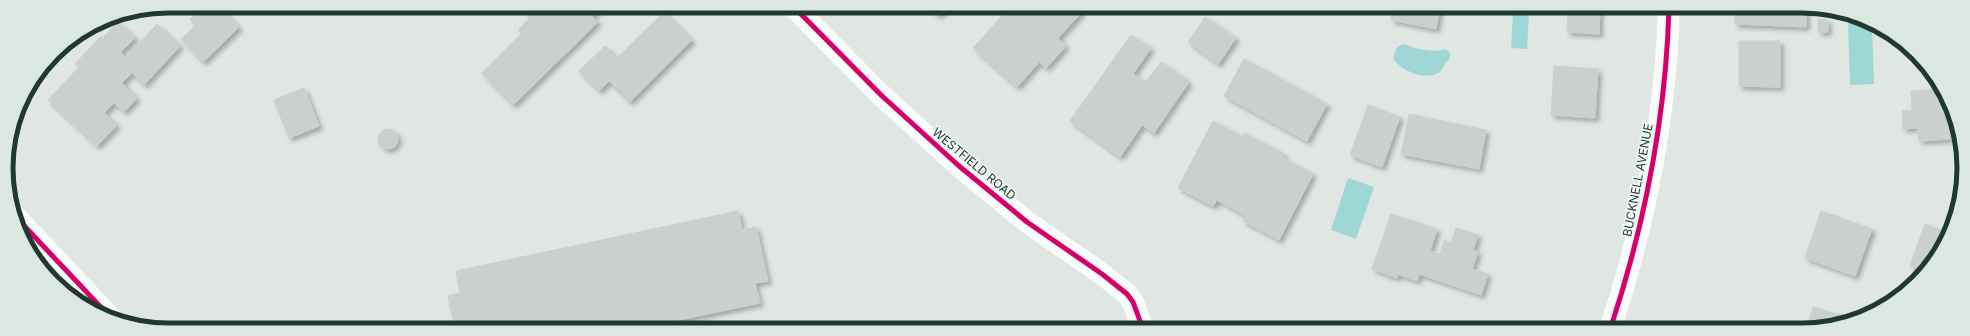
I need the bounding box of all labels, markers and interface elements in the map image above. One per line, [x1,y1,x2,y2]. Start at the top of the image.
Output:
street label: BUCKNELL AVENUE [1619,122,1656,238]
street label: WESTFIELD ROAD [930,124,1019,203]

